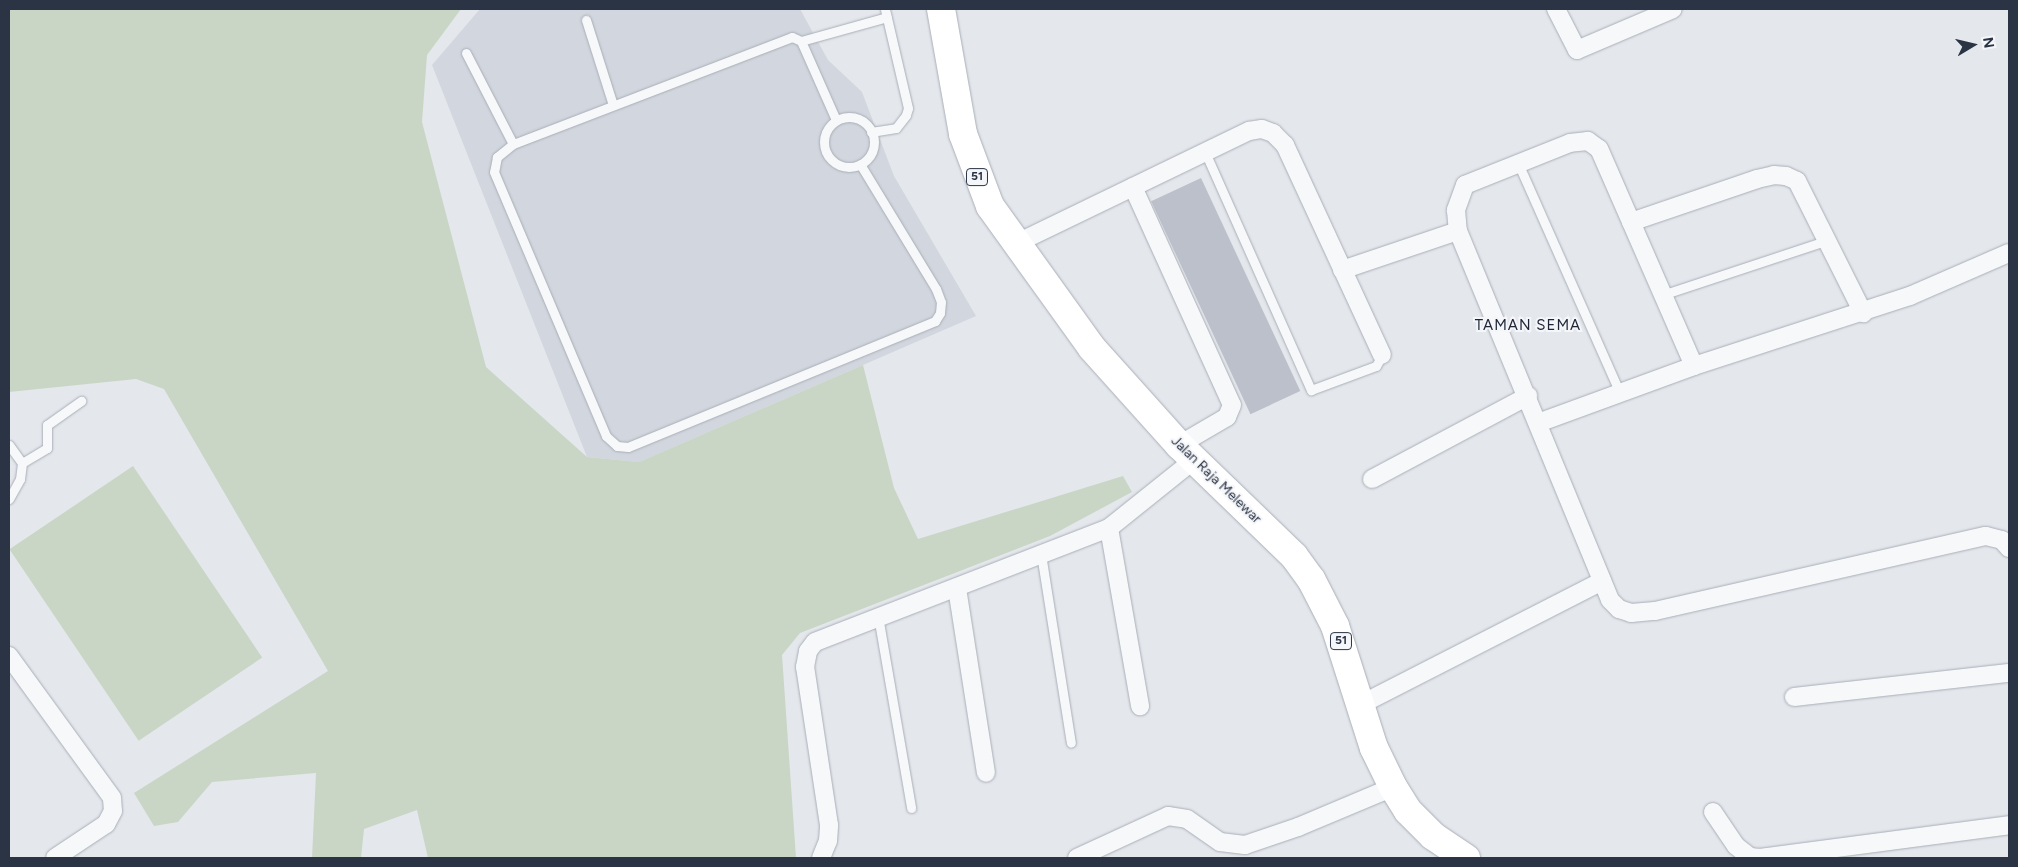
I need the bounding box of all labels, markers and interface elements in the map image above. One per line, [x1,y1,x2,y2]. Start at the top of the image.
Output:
north arrow [1948,20,1998,70]
text: N [1979,36,1998,49]
road number: 51 [966,168,988,186]
district label: TAMAN SEMA [1473,317,1583,335]
street label: Jalan Raja Melewar [1167,433,1265,527]
road number: 51 [1330,631,1352,650]

